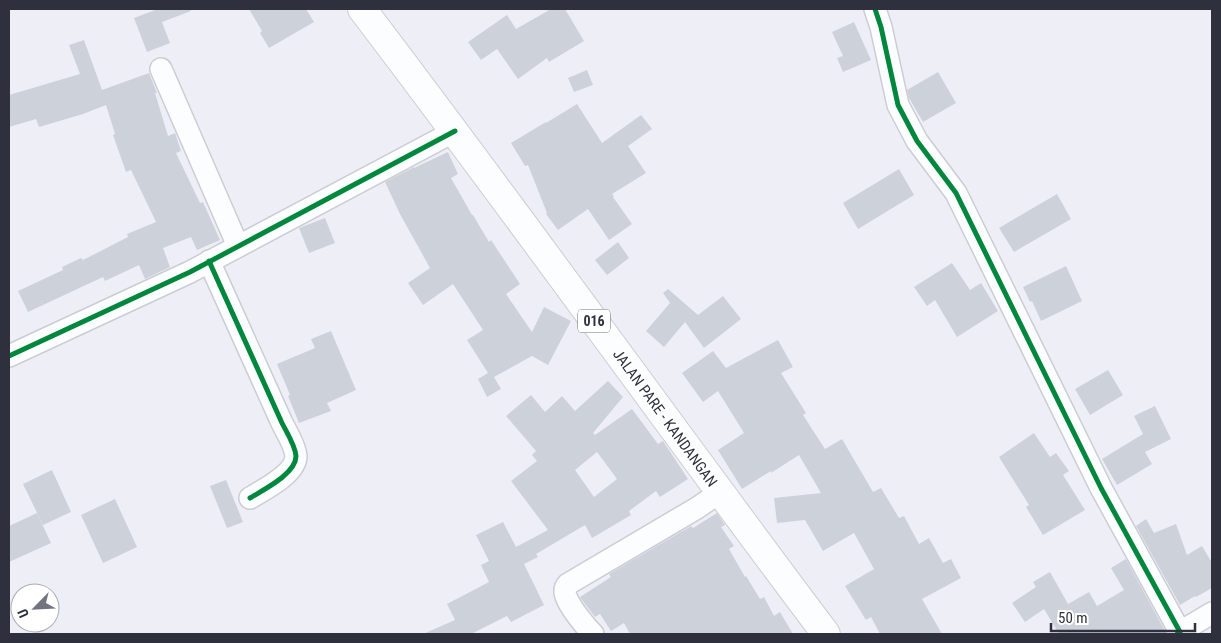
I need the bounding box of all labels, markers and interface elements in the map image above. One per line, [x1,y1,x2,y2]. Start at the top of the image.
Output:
road number: 016 [578,310,610,332]
street label: JALAN PARE - KANDANGAN [609,346,721,490]
north arrow [10,583,60,633]
scale bar [1051,600,1195,632]
text: U [14,606,32,620]
text: 50 m [1058,609,1088,627]

